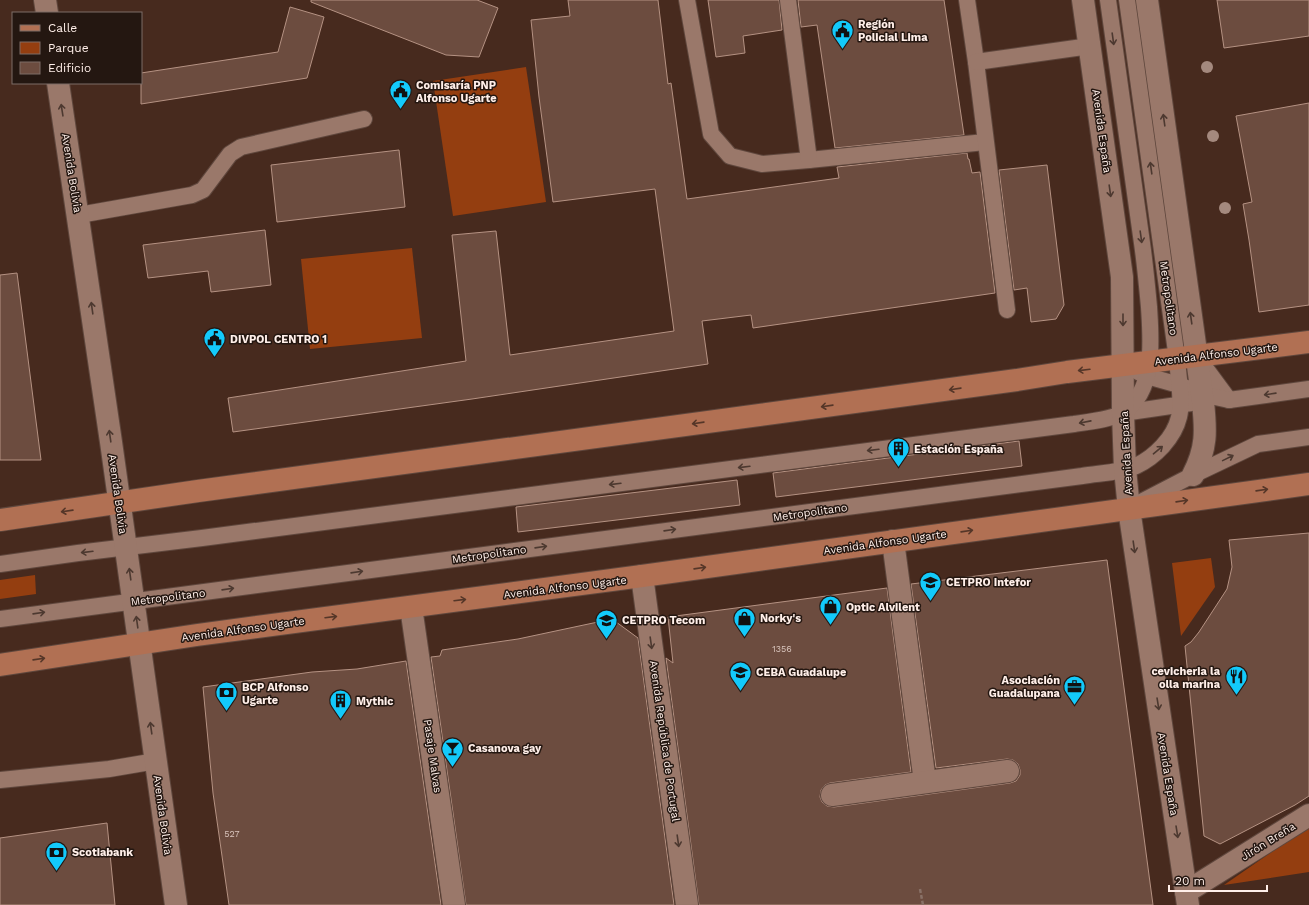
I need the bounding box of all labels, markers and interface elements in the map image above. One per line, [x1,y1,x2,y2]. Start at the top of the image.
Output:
legend [12,12,142,84]
public building icon: Región Policial Lima [830,17,856,50]
place label: Región Policial Lima [858,18,928,44]
text: Calle [48,21,77,35]
one-way arrow [1109,32,1117,45]
text: Parque [48,41,89,55]
text: Edificio [48,61,91,75]
public building icon: Comisaría PNP Alfonso Ugarte [387,78,413,111]
place label: Comisaría PNP Alfonso Ugarte [416,79,497,105]
street label: Avenida España [1089,88,1114,174]
one-way arrow [58,104,66,117]
one-way arrow [1160,114,1168,127]
street label: Avenida Bolivia [59,132,84,214]
one-way arrow [1147,162,1154,175]
one-way arrow [1106,184,1114,197]
one-way arrow [1137,230,1145,243]
street label: Metropolitano [1157,260,1180,336]
one-way arrow [88,302,96,315]
one-way arrow [1187,312,1195,325]
one-way arrow [1119,313,1127,326]
public building icon: DIVPOL CENTRO 1 [201,326,227,359]
place label: DIVPOL CENTRO 1 [230,333,327,346]
street label: Avenida Alfonso Ugarte [1154,340,1278,369]
one-way arrow [1078,366,1091,374]
one-way arrow [949,385,962,392]
one-way arrow [1264,390,1277,398]
one-way arrow [820,402,833,410]
street label: Avenida España [1118,411,1135,495]
one-way arrow [1079,418,1092,426]
one-way arrow [692,419,705,427]
one-way arrow [106,430,114,443]
building icon: Estación España [885,436,911,469]
place label: Estación España [914,443,1004,456]
one-way arrow [1153,446,1164,455]
one-way arrow [867,447,880,454]
street label: Avenida Bolivia [105,453,130,535]
one-way arrow [1222,454,1234,461]
one-way arrow [738,463,751,471]
one-way arrow [609,480,622,488]
one-way arrow [1255,486,1268,494]
one-way arrow [1175,497,1188,505]
street label: Metropolitano [772,501,848,524]
one-way arrow [61,507,74,515]
one-way arrow [663,526,676,534]
street label: Avenida Alfonso Ugarte [823,527,947,558]
one-way arrow [960,527,973,535]
one-way arrow [1130,540,1138,553]
street label: Metropolitano [451,543,527,566]
one-way arrow [534,543,547,551]
one-way arrow [81,548,94,556]
one-way arrow [693,564,706,572]
one-way arrow [126,568,134,581]
one-way arrow [350,568,363,576]
school or university icon: CETPRO Intefor [918,569,944,602]
street label: Avenida Alfonso Ugarte [503,573,627,602]
place label: CETPRO Intefor [946,576,1031,589]
one-way arrow [221,585,234,593]
street label: Metropolitano [130,586,206,609]
shop icon: Optic Alvilent [817,594,843,627]
one-way arrow [453,596,466,604]
place label: Optic Alvilent [846,601,920,614]
shop icon: Norky's [732,605,758,638]
school or university icon: CETPRO Tecom [594,607,620,640]
one-way arrow [32,609,45,617]
place label: Norky's [760,612,801,625]
one-way arrow [324,613,337,621]
street label: Avenida Alfonso Ugarte [181,614,305,645]
place label: CETPRO Tecom [622,614,705,627]
one-way arrow [133,616,141,629]
one-way arrow [647,636,655,649]
house number: 1356 [772,644,792,654]
one-way arrow [32,655,45,663]
school or university icon: CEBA Guadalupe [727,659,753,692]
street label: Avenida República de Portugal [647,660,682,823]
restaurant icon: cevicheria la olla marina [1223,664,1249,697]
place label: cevicheria la olla marina [1151,665,1221,691]
place label: CEBA Guadalupe [756,666,846,679]
office icon: Asociación Guadalupana [1062,673,1088,706]
place label: Asociación Guadalupana [989,674,1061,700]
bank icon: BCP Alfonso Ugarte [214,680,240,713]
place label: BCP Alfonso Ugarte [242,681,309,707]
building icon: Mythic [327,688,353,721]
place label: Mythic [356,695,393,708]
one-way arrow [1154,697,1162,710]
street label: Pasaje Malvas [421,718,444,794]
one-way arrow [148,722,155,735]
street label: Avenida España [1154,731,1181,817]
bar icon: Casanova gay [440,735,466,768]
place label: Casanova gay [468,742,542,755]
street label: Avenida Bolivia [150,774,175,856]
street label: Jirón Breña [1239,820,1298,863]
one-way arrow [1173,825,1181,838]
house number: 527 [224,829,240,839]
one-way arrow [674,834,682,847]
bank icon: Scotiabank [43,839,69,872]
place label: Scotiabank [72,846,133,859]
scale bar [1169,867,1267,893]
text: 20 m [1175,874,1205,888]

